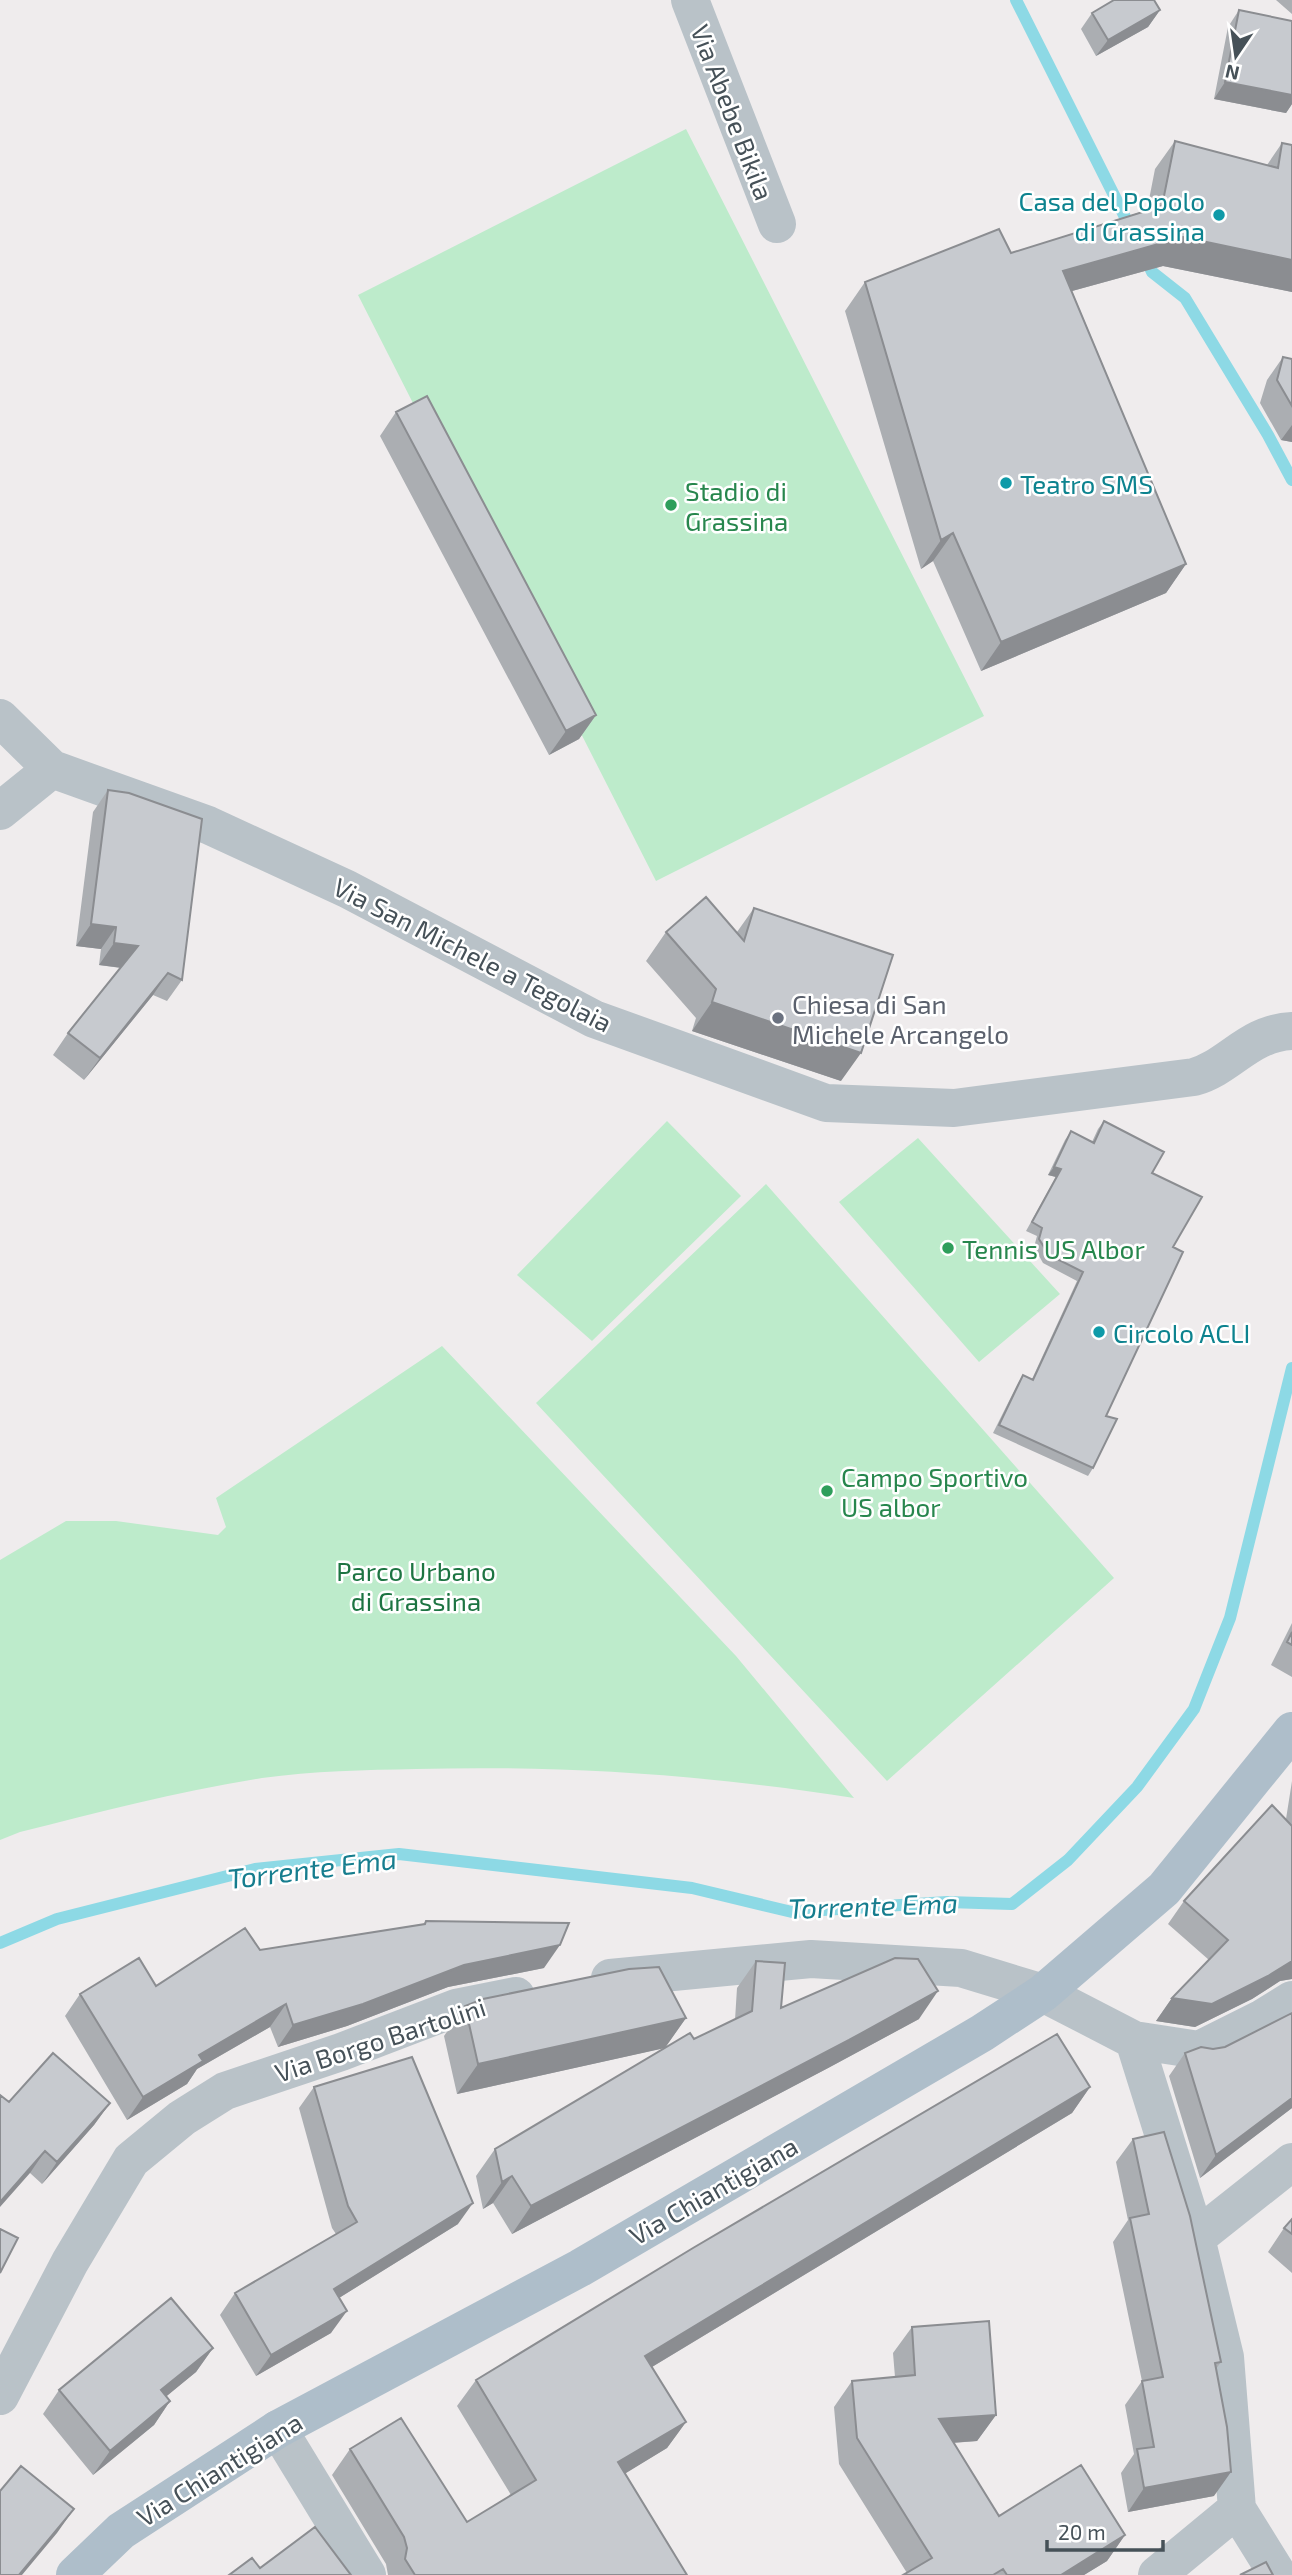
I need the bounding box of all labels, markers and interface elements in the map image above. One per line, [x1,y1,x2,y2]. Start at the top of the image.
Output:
street label: Via Abebe Bikila [685,20,781,204]
north arrow [1201,21,1271,91]
text: N [1223,60,1241,86]
place label: Casa del Popolo di Grassina [1019,185,1205,246]
marker: Casa del Popolo di Grassina [1211,207,1227,223]
place label: Teatro SMS [1020,468,1153,499]
place label: Stadio di Grassina [685,475,788,536]
marker: Teatro SMS [998,475,1014,491]
marker: Stadio di Grassina [663,497,679,513]
street label: Via San Michele a Tegolaia [329,870,617,1038]
place label: Chiesa di San Michele Arcangelo [792,988,1009,1049]
marker: Chiesa di San Michele Arcangelo [770,1010,786,1026]
place label: Tennis US Albor [962,1233,1145,1264]
marker: Tennis US Albor [940,1240,956,1256]
place label: Circolo ACLI [1113,1317,1250,1348]
marker: Circolo ACLI [1091,1324,1107,1340]
place label: Campo Sportivo US albor [841,1461,1028,1522]
marker: Campo Sportivo US albor [819,1483,835,1499]
park label: Parco Urbano di Grassina [336,1555,496,1616]
water label: Torrente Ema [226,1841,398,1895]
water label: Torrente Ema [787,1885,959,1925]
street label: Via Borgo Bartolini [271,1990,489,2088]
street label: Via Chiantigiana [623,2129,803,2251]
street label: Via Chiantigiana [131,2406,307,2532]
scale bar [1047,2508,1162,2552]
text: 20 m [1058,2519,1106,2544]

